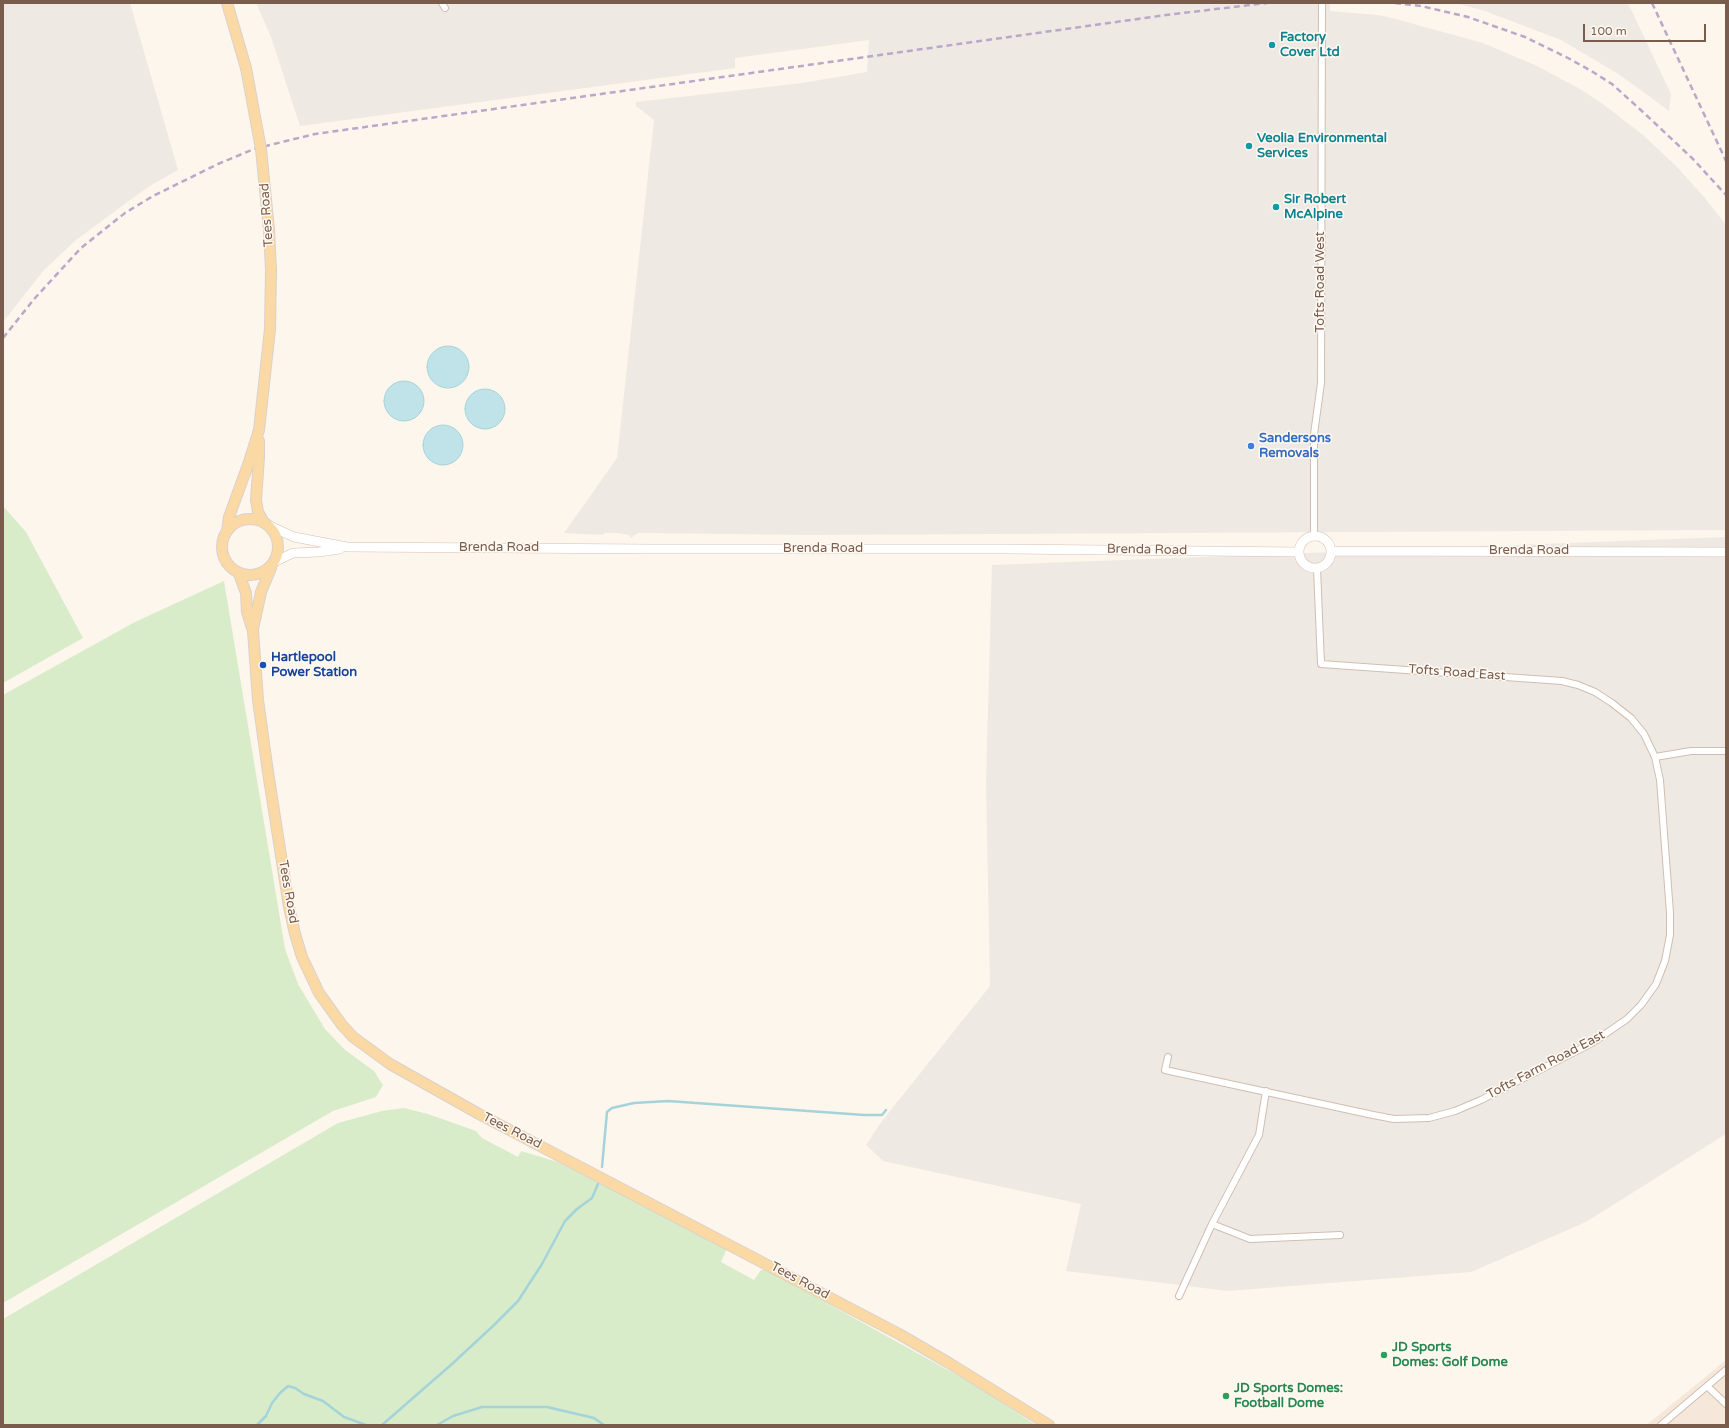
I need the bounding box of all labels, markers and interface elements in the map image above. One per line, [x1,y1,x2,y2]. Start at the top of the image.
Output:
scale bar [1585,16,1708,42]
text: 100 m [1590,24,1627,38]
place label: Factory Cover Ltd [1280,30,1340,61]
marker: Factory Cover Ltd [1267,40,1277,50]
place label: Veolia Environmental Services [1257,131,1387,162]
marker: Veolia Environmental Services [1244,141,1254,151]
street label: Tees Road [257,182,277,248]
place label: Sir Robert McAlpine [1284,192,1346,223]
marker: Sir Robert McAlpine [1271,202,1281,212]
street label: Tofts Road West [1313,231,1329,333]
place label: Sandersons Removals [1259,431,1331,462]
marker: Sandersons Removals [1246,441,1256,451]
street label: Brenda Road [459,540,539,556]
street label: Brenda Road [783,541,863,557]
street label: Brenda Road [1107,541,1187,559]
street label: Brenda Road [1489,543,1569,559]
place label: Hartlepool Power Station [271,650,357,681]
marker: Hartlepool Power Station [258,660,268,670]
street label: Tofts Road East [1408,662,1506,684]
street label: Tees Road [275,859,301,925]
street label: Tofts Farm Road East [1484,1027,1608,1103]
street label: Tees Road [480,1110,544,1152]
street label: Tees Road [768,1259,832,1303]
place label: JD Sports Domes: Golf Dome [1392,1340,1508,1371]
marker: JD Sports Domes: Golf Dome [1379,1350,1389,1360]
place label: JD Sports Domes: Football Dome [1234,1381,1343,1412]
marker: JD Sports Domes: Football Dome [1221,1391,1231,1401]

